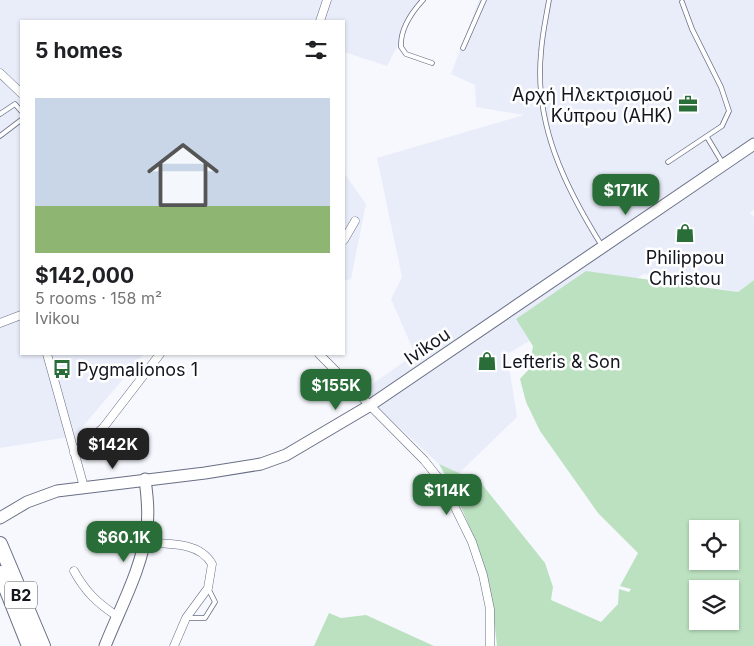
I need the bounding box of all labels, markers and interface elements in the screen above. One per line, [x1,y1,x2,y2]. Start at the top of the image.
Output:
icon: filters [302,36,330,64]
text: 5 homes [35,38,123,63]
place label: Αρχή Ηλεκτρισμού Κύπρου (ΑΗΚ) [512,84,673,126]
office icon: Αρχή Ηλεκτρισμού Κύπρου (ΑΗΚ) [677,93,699,115]
icon: home [138,130,228,220]
pin: $171K [591,174,661,216]
text: $171K [603,180,649,200]
shop icon: Philippou Christou [674,222,696,244]
place label: Philippou Christou [646,247,724,289]
text: $142,000 [35,263,134,288]
text: 5 rooms · 158 m² [35,288,162,308]
text: Ivikou [35,308,80,328]
street label: Ivikou [400,323,454,369]
shop icon: Lefteris & Son [476,350,498,372]
place label: Lefteris & Son [502,351,621,372]
bus stop icon: Pygmalionos 1 [51,358,73,380]
place label: Pygmalionos 1 [77,359,198,380]
pin: $155K [301,368,371,411]
text: $155K [311,375,361,395]
pin: $142K [78,428,148,470]
text: $142K [88,434,138,454]
pin: $114K [412,474,482,516]
text: $114K [424,480,470,500]
pin: $60.1K [83,520,165,563]
map controls [689,520,739,630]
button: locate [689,520,739,570]
text: $60.1K [97,527,151,547]
button: layers [689,580,739,630]
road number: B2 [5,582,37,608]

